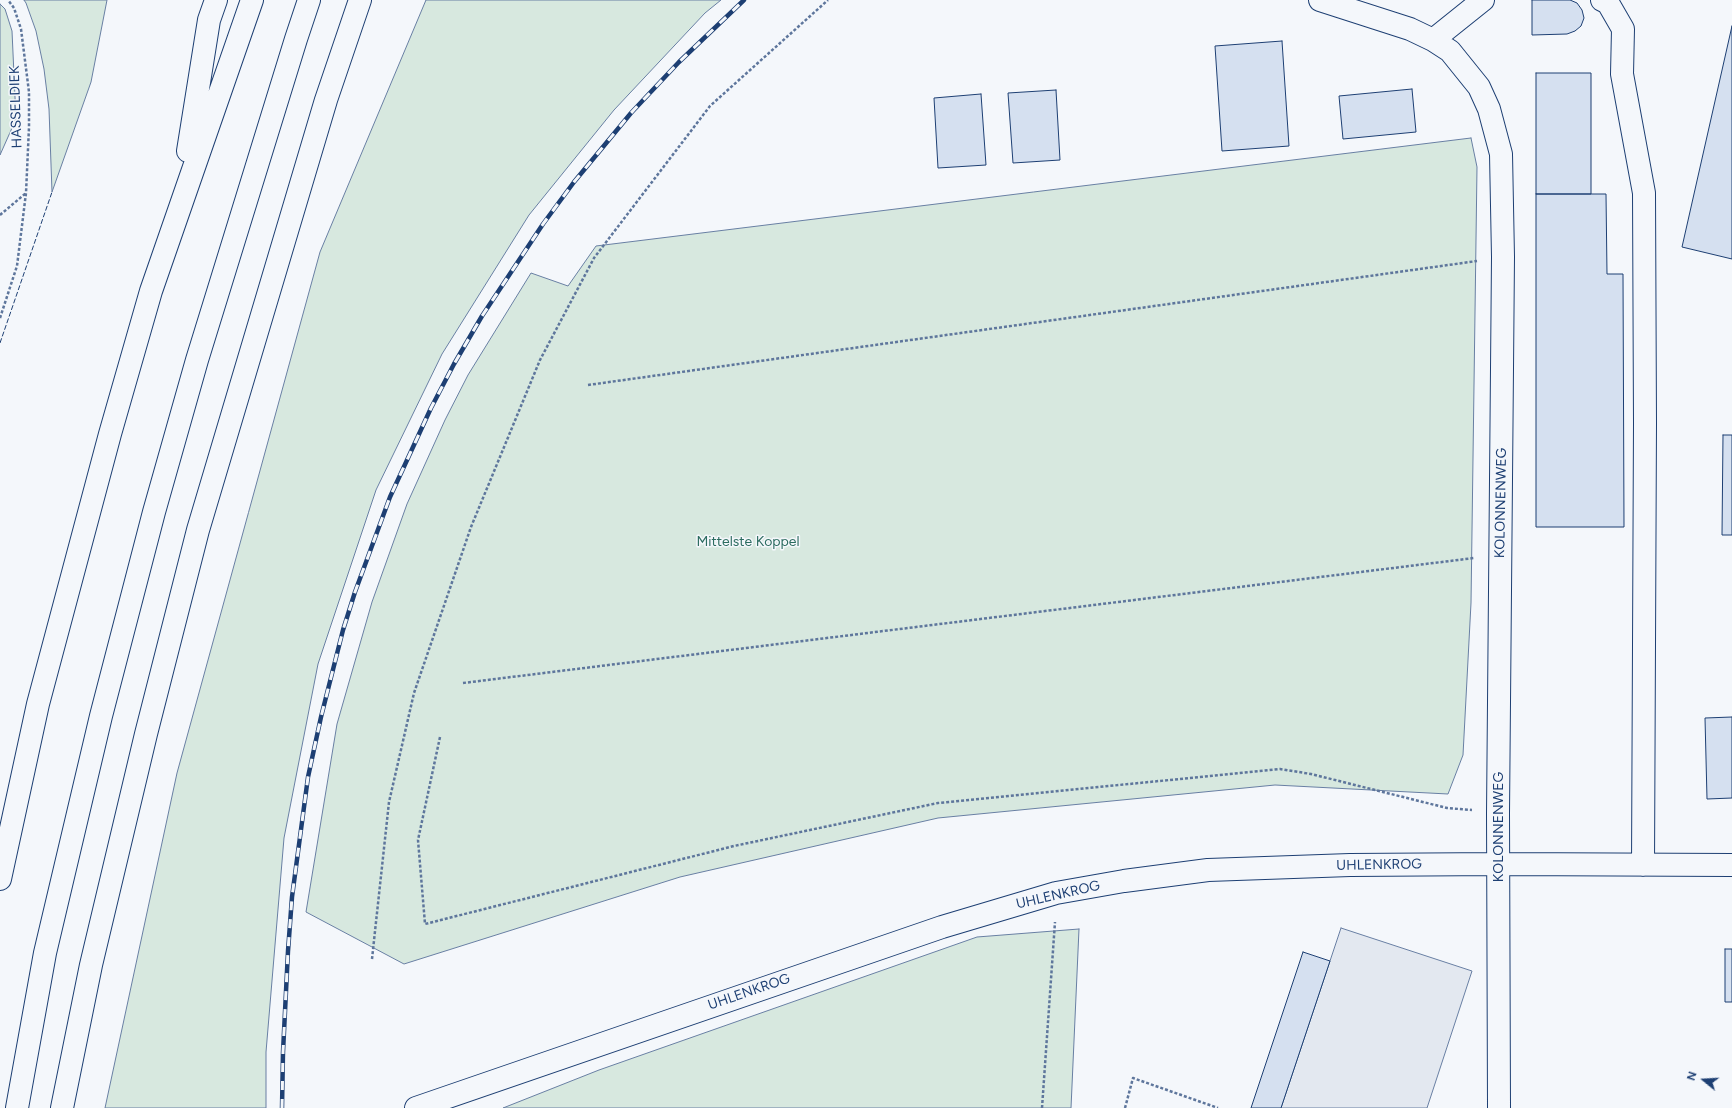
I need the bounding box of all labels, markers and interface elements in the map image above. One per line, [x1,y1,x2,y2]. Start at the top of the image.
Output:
street label: HASSELDIEK [6,65,26,149]
street label: KOLONNENWEG [1492,448,1510,558]
park label: Mittelste Koppel [696,534,800,550]
street label: KOLONNENWEG [1491,772,1507,882]
street label: UHLENKROG [1336,856,1422,874]
street label: UHLENKROG [1014,877,1102,913]
street label: UHLENKROG [706,970,792,1014]
north arrow [1684,1060,1724,1100]
text: N [1685,1070,1700,1082]

